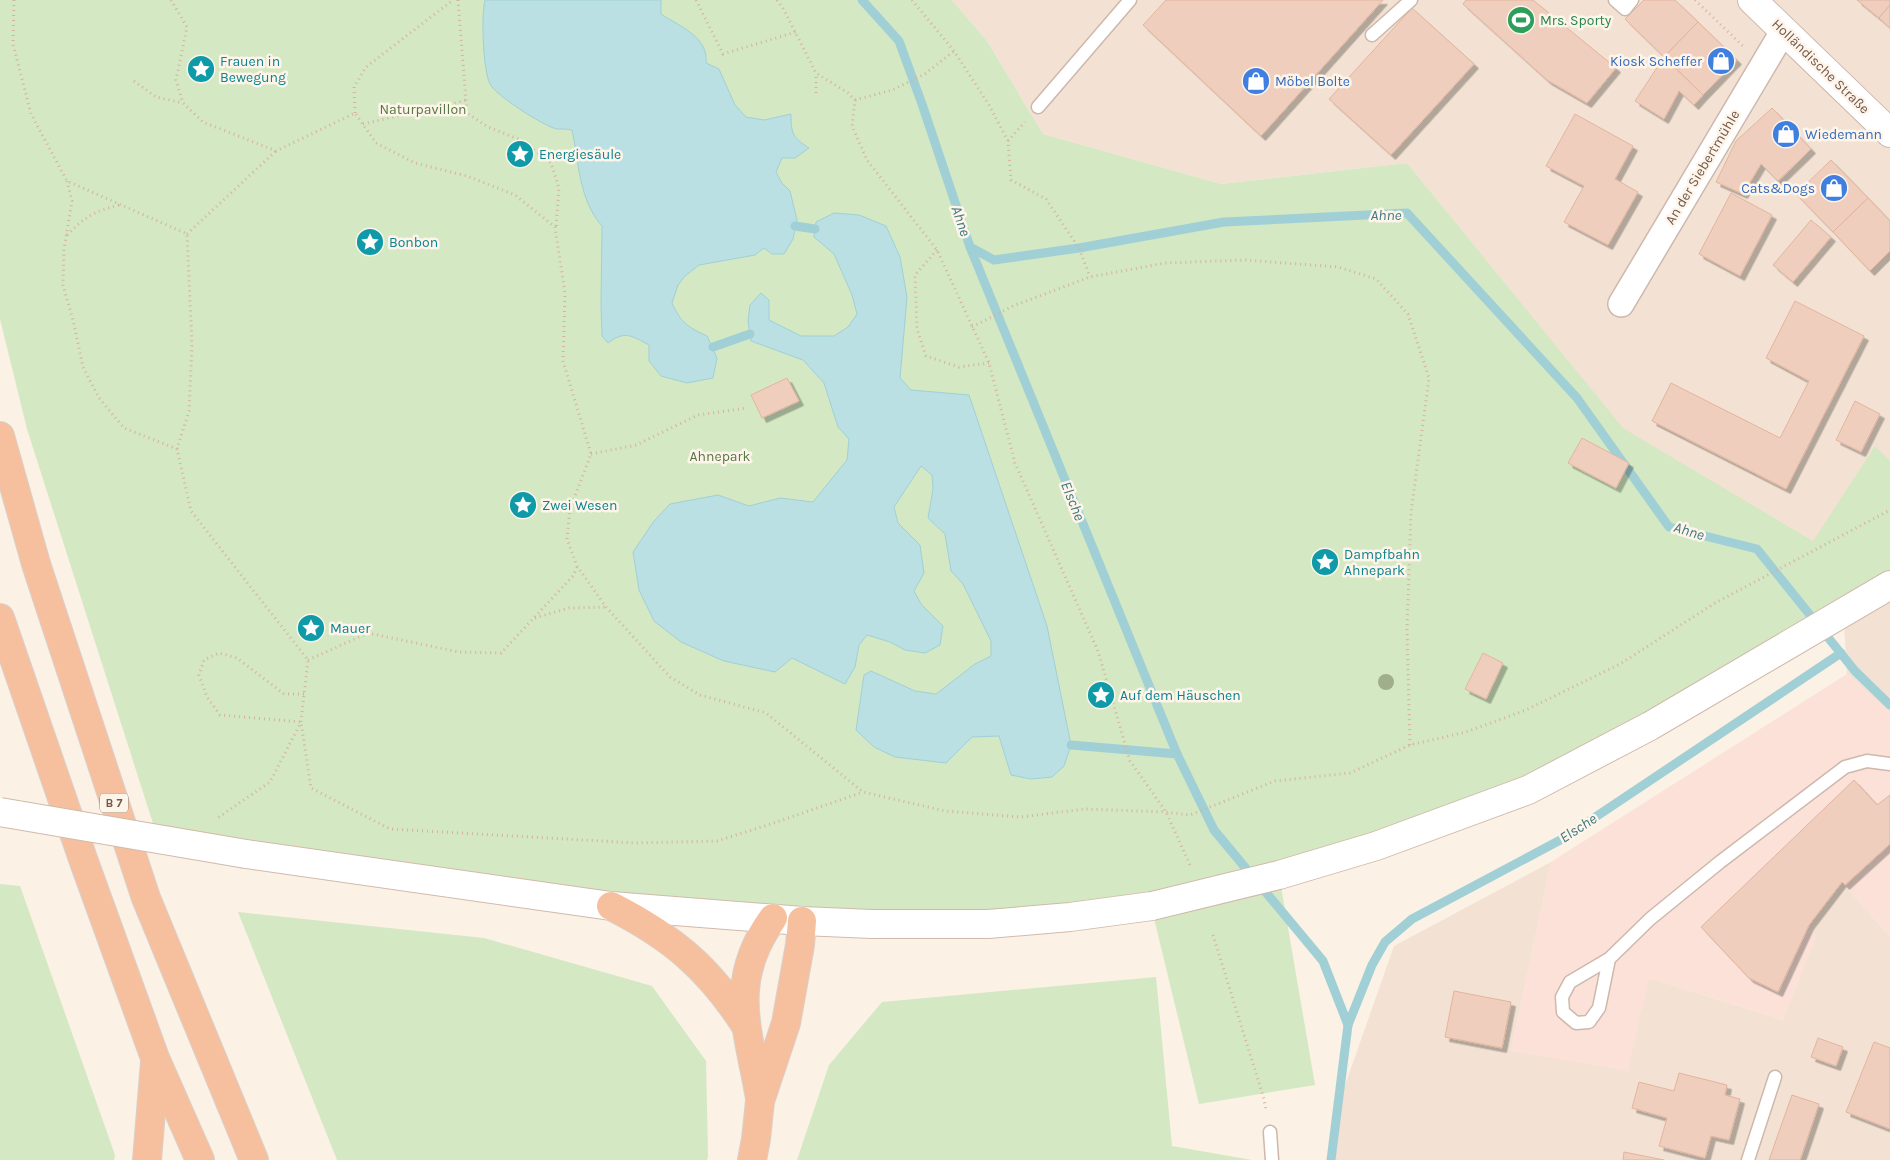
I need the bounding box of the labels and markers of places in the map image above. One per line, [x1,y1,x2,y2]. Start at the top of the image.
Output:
sports icon: Mrs. Sporty [1506,5,1536,35]
place label: Mrs. Sporty [1540,12,1612,29]
shop icon: Kiosk Scheffer [1706,46,1736,76]
place label: Frauen in Bewegung [220,53,286,86]
place label: Kiosk Scheffer [1610,53,1703,70]
place icon: Frauen in Bewegung [186,54,216,84]
shop icon: Möbel Bolte [1241,66,1271,96]
place label: Möbel Bolte [1275,73,1350,90]
shop icon: Wiedemann [1771,119,1801,149]
place label: Wiedemann [1805,126,1882,143]
place icon: Energiesäule [505,139,535,169]
place label: Energiesäule [539,146,621,163]
shop icon: Cats&Dogs [1819,173,1849,203]
place label: Cats&Dogs [1741,180,1815,197]
place icon: Bonbon [355,227,385,257]
place label: Bonbon [389,234,438,251]
place icon: Zwei Wesen [508,490,538,520]
place label: Zwei Wesen [542,497,617,514]
place label: Dampfbahn Ahnepark [1344,546,1420,579]
place icon: Dampfbahn Ahnepark [1310,547,1340,577]
place icon: Mauer [296,613,326,643]
place label: Mauer [330,620,371,637]
place icon: Auf dem Häuschen [1086,680,1116,710]
place label: Auf dem Häuschen [1120,687,1241,704]

